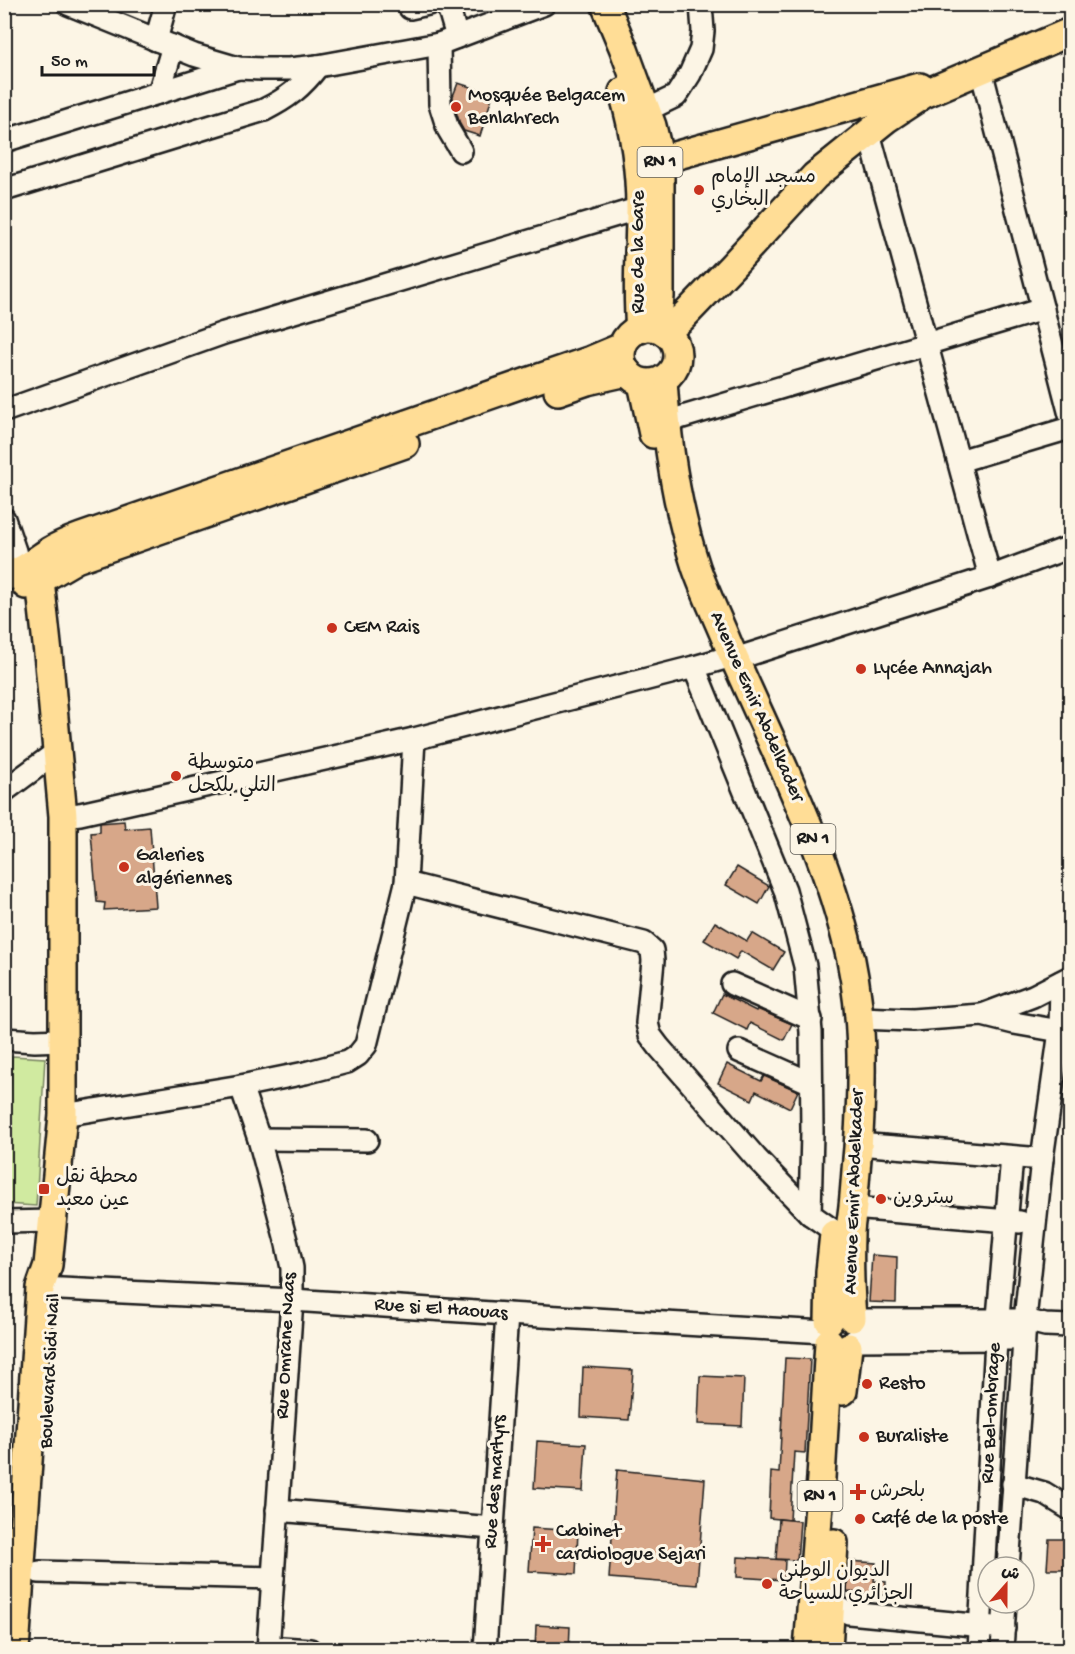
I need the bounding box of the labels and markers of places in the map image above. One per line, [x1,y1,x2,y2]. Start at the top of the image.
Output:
place label: Mosquée Belgacem Benlahrech [467,85,625,131]
marker: Mosquée Belgacem Benlahrech [449,100,463,114]
place label: مسجد الإمام البخاري [711,166,816,213]
marker: مسجد الإمام البخاري [692,183,706,197]
place label: CEM Rais [344,617,420,640]
marker: CEM Rais [325,621,339,635]
place label: Lycée Annajah [873,658,992,681]
marker: Lycée Annajah [854,662,868,676]
place label: متوسطة التلي بلكحل [188,752,276,802]
marker: متوسطة التلي بلكحل [169,769,183,783]
place label: Galeries algériennes [136,845,232,891]
marker: Galeries algériennes [117,860,131,874]
place label: محطة نقل عين معبد [56,1166,138,1213]
marker: محطة نقل عين معبد [37,1182,51,1196]
place label: ستروين [893,1188,954,1211]
marker: ستروين [874,1192,888,1206]
place label: Resto [879,1373,926,1396]
marker: Resto [860,1377,874,1391]
place label: Buraliste [875,1426,949,1449]
marker: Buraliste [857,1430,871,1444]
place label: بلحرش [870,1480,925,1504]
marker: بلحرش [851,1485,865,1499]
place label: Café de la poste [872,1508,1009,1531]
marker: Café de la poste [853,1512,867,1526]
place label: Cabinet cardiologue Sejari [556,1521,706,1567]
marker: Cabinet cardiologue Sejari [534,1535,552,1553]
place label: الديوان الوطني الجزائري للسياحة [779,1560,913,1607]
marker: الديوان الوطني الجزائري للسياحة [760,1577,774,1591]

